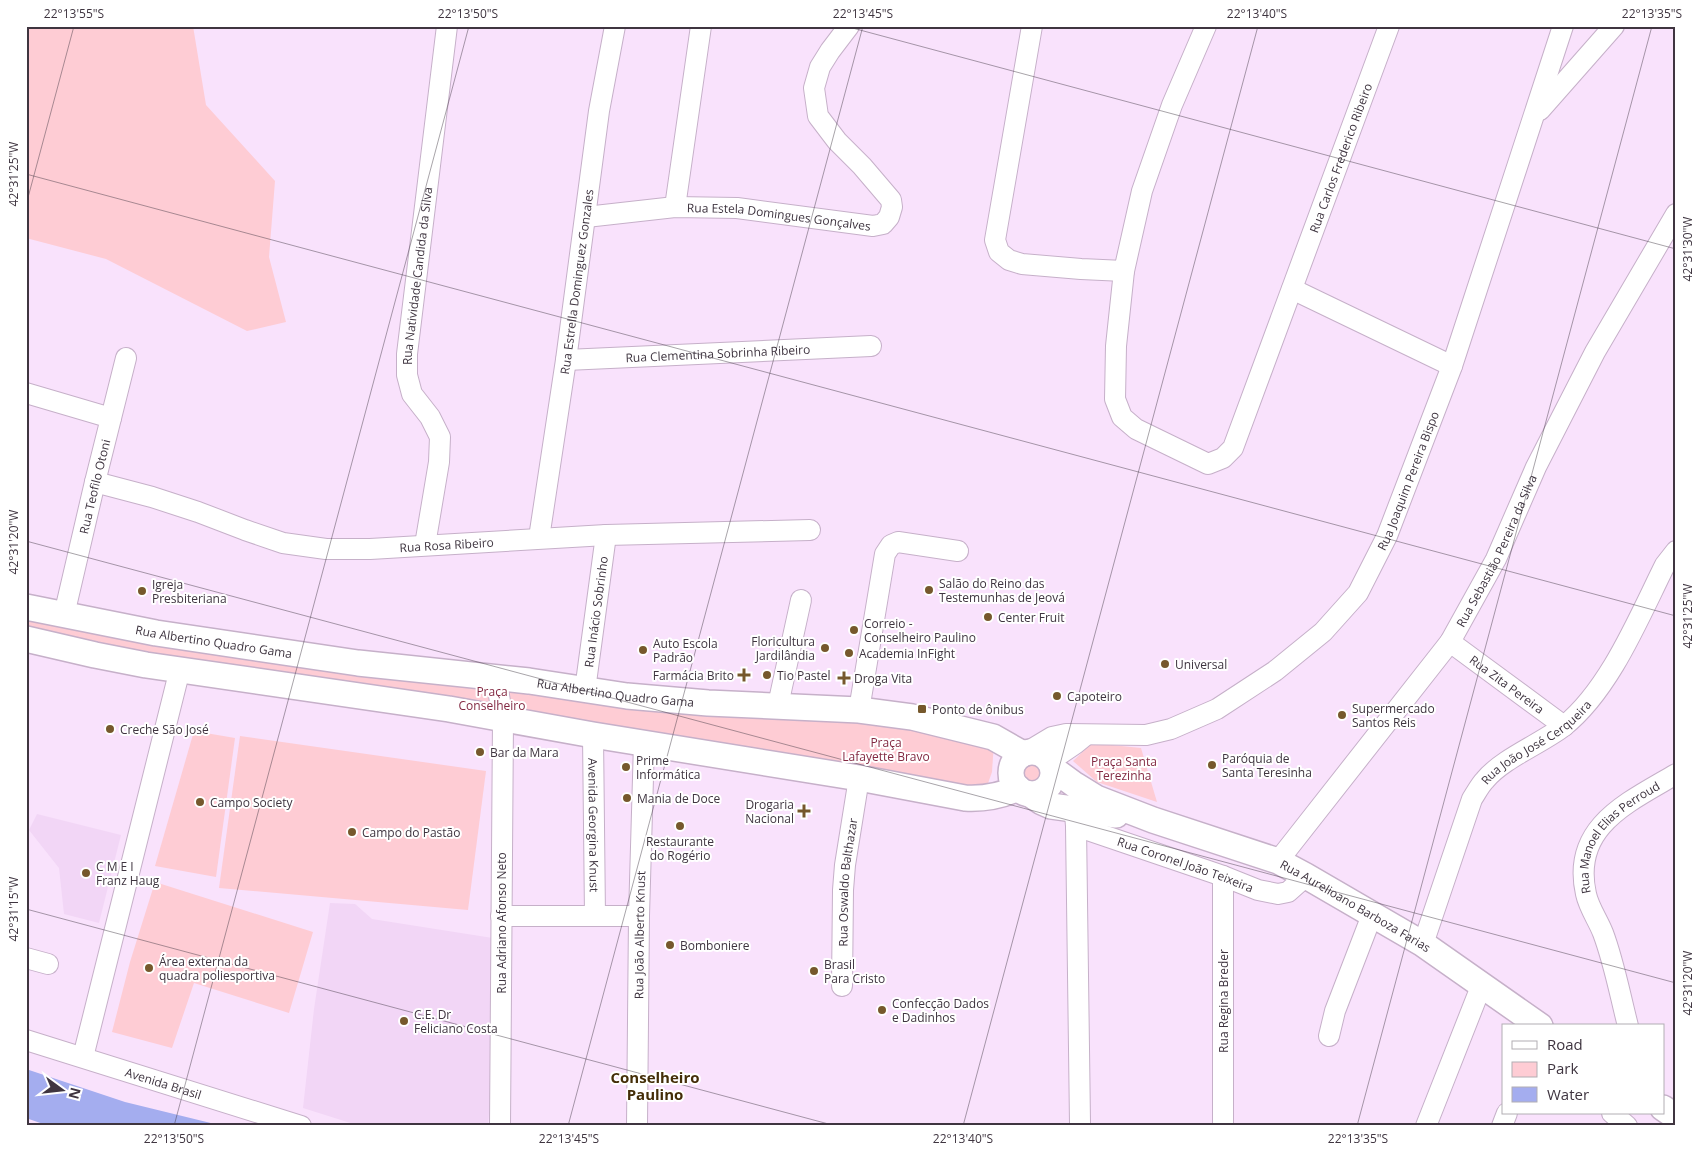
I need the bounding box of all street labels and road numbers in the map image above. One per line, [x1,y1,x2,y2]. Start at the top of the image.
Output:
street label: Rua Carlos Frederico Ribeiro [1305,81,1376,235]
street label: Rua Natividade Candida da Silva [399,186,436,365]
street label: Rua Estrella Dominguez Gonzales [555,188,597,375]
street label: Rua Estela Domingues Gonçalves [687,199,872,234]
street label: Rua Clementina Sobrinha Ribeiro [625,340,811,366]
street label: Rua Joaquim Pereira Bispo [1373,409,1442,553]
street label: Rua Teofilo Otoni [75,437,114,536]
street label: Rua Sebastião Pereira da Silva [1452,472,1540,630]
street label: Rua Rosa Ribeiro [399,533,494,556]
street label: Rua Inácio Sobrinho [580,555,612,668]
street label: Rua Albertino Quadro Gama [134,621,293,662]
street label: Rua Zita Pereira [1466,651,1548,717]
street label: Rua Albertino Quadro Gama [536,674,695,710]
street label: Rua João José Cerqueira [1477,696,1595,788]
street label: Avenida Georgina Knust [585,758,603,892]
street label: Rua Manoel Elias Perroud [1575,777,1663,895]
street label: Rua Oswaldo Balthazar [834,817,861,947]
street label: Rua Coronel João Teixeira [1115,832,1256,896]
street label: Rua Adriano Afonso Neto [493,852,510,994]
street label: Rua Aurelioano Barboza Farias [1277,855,1435,956]
street label: Rua João Alberto Knust [630,871,649,999]
street label: Rua Regina Breder [1215,949,1232,1053]
street label: Avenida Brasil [123,1063,204,1103]

